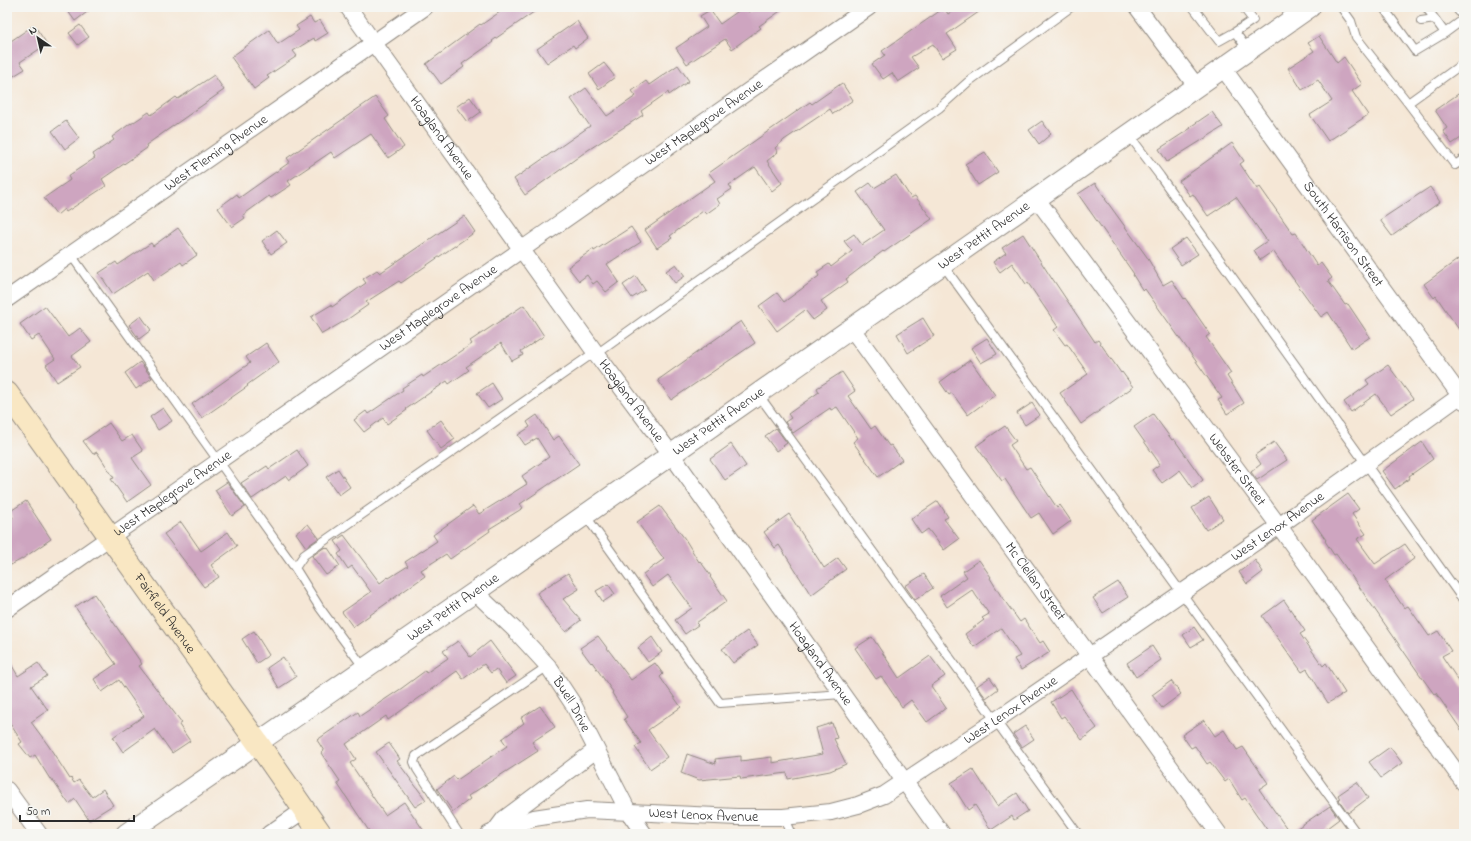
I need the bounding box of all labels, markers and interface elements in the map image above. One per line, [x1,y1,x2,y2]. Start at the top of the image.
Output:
north arrow [18,18,58,58]
text: N [25,22,41,39]
street label: West Maplegrove Avenue [641,73,768,171]
street label: Hoagland Avenue [404,92,479,185]
street label: West Fleming Avenue [160,109,273,197]
street label: South Harrison Street [1298,177,1389,292]
street label: West Pettit Avenue [934,195,1035,275]
street label: West Maplegrove Avenue [375,259,502,356]
street label: Hoagland Avenue [593,355,670,447]
street label: West Pettit Avenue [668,381,769,461]
street label: Webster Street [1203,429,1271,511]
street label: West Maplegrove Avenue [109,444,237,542]
street label: West Lenox Avenue [1227,486,1329,567]
street label: Mc Clellan Street [1000,538,1071,625]
street label: West Pettit Avenue [403,567,504,647]
street label: Fairfield Avenue [128,568,201,658]
street label: Hoagland Avenue [783,617,858,711]
street label: West Lenox Avenue [959,670,1063,750]
street label: Buell Drive [547,671,596,736]
scale bar [20,797,134,823]
street label: West Lenox Avenue [648,802,759,828]
text: 50 m [26,803,50,821]

